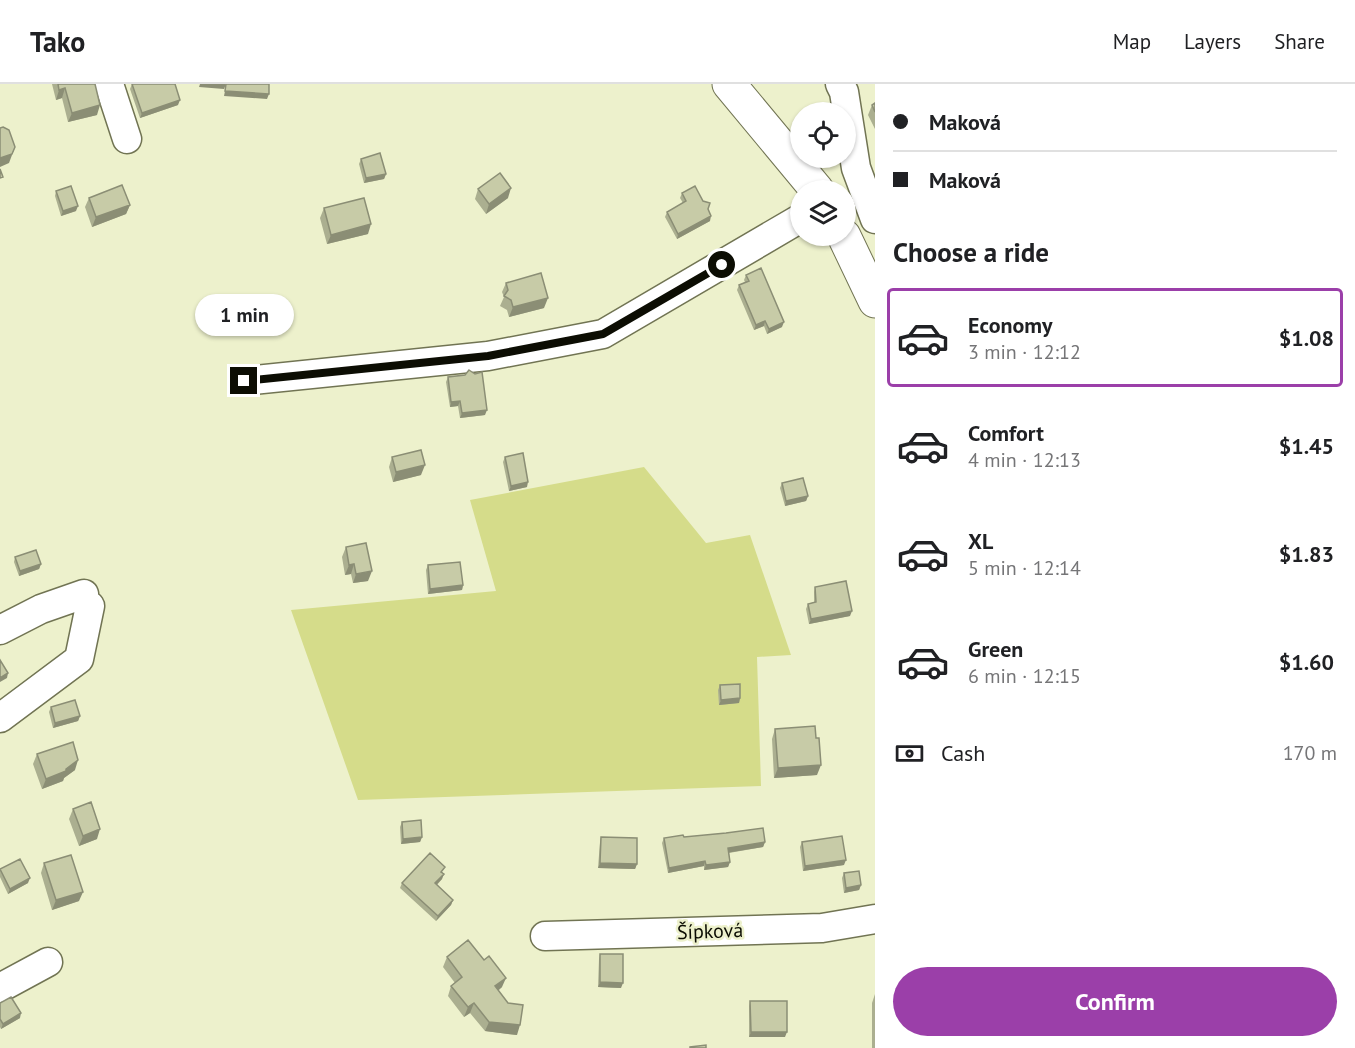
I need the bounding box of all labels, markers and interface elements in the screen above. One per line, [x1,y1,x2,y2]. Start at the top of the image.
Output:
text: Tako [30,23,85,60]
text: Map [1113,28,1151,55]
text: Layers [1184,28,1241,55]
text: Share [1274,28,1325,55]
map controls [790,102,856,246]
button: locate [790,102,856,168]
text: Maková [929,108,1001,136]
text: Maková [929,166,1001,194]
button: layers [790,180,856,246]
text: Choose a ride [893,235,1049,269]
route start [708,251,735,278]
callout: 1 min [194,294,294,336]
text: 1 min [220,302,269,328]
icon: car [896,311,950,365]
text: Economy [968,311,1052,339]
text: $1.08 [1279,324,1334,352]
text: 3 min · 12:12 [968,339,1081,365]
route end [230,367,257,394]
icon: car [896,419,950,473]
text: Comfort [968,419,1044,447]
text: $1.45 [1279,432,1334,460]
text: 4 min · 12:13 [968,447,1081,473]
icon: car [896,527,950,581]
text: XL [968,527,993,555]
text: $1.83 [1279,540,1334,568]
text: 5 min · 12:14 [968,555,1081,581]
icon: car [896,635,950,689]
text: Green [968,635,1023,663]
text: $1.60 [1279,648,1334,676]
text: 6 min · 12:15 [968,663,1081,689]
icon: cash [893,737,926,770]
text: Cash [941,739,985,767]
text: 170 m [1283,740,1337,766]
street label: Šípková [676,917,744,945]
button: Confirm [893,967,1337,1036]

